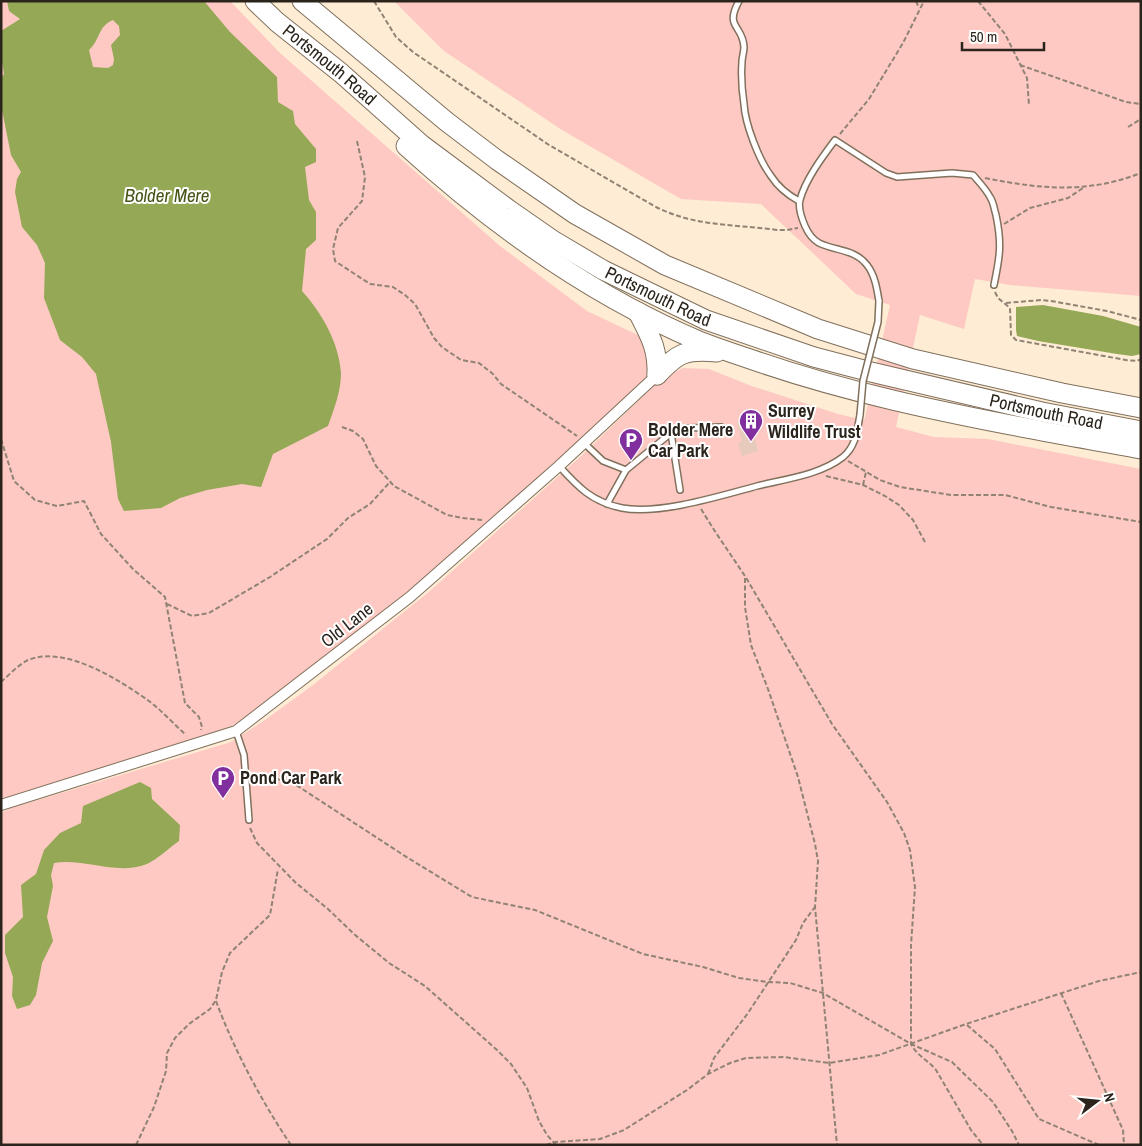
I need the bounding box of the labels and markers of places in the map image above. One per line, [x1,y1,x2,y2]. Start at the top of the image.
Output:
place label: Surrey Wildlife Trust [768,398,861,444]
building icon: Surrey Wildlife Trust [738,408,764,442]
place label: Bolder Mere Car Park [648,417,733,463]
parking icon: Bolder Mere Car Park [618,427,644,461]
parking icon: Pond Car Park [210,765,236,799]
place label: Pond Car Park [240,765,343,790]

